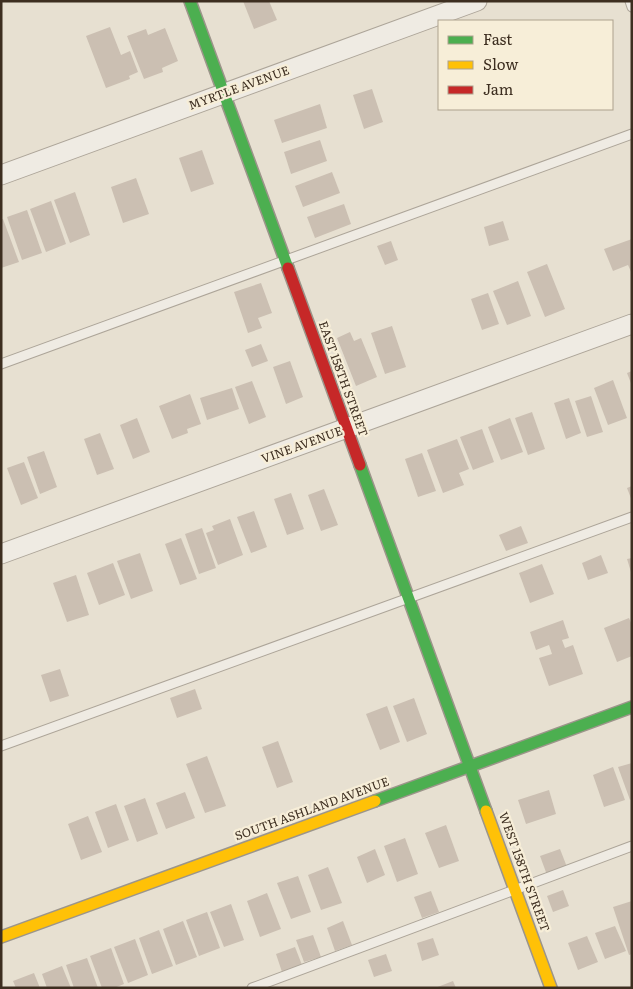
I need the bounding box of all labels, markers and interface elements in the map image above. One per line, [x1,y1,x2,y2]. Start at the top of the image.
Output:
legend [438,20,613,110]
text: Fast [483,27,512,50]
text: Slow [483,52,518,75]
street label: MYRTLE AVENUE [186,60,292,114]
text: Jam [483,77,514,100]
street label: EAST 158TH STREET [315,318,373,439]
street label: VINE AVENUE [259,421,345,467]
street label: SOUTH ASHLAND AVENUE [232,772,392,844]
street label: WEST 158TH STREET [495,809,555,934]

